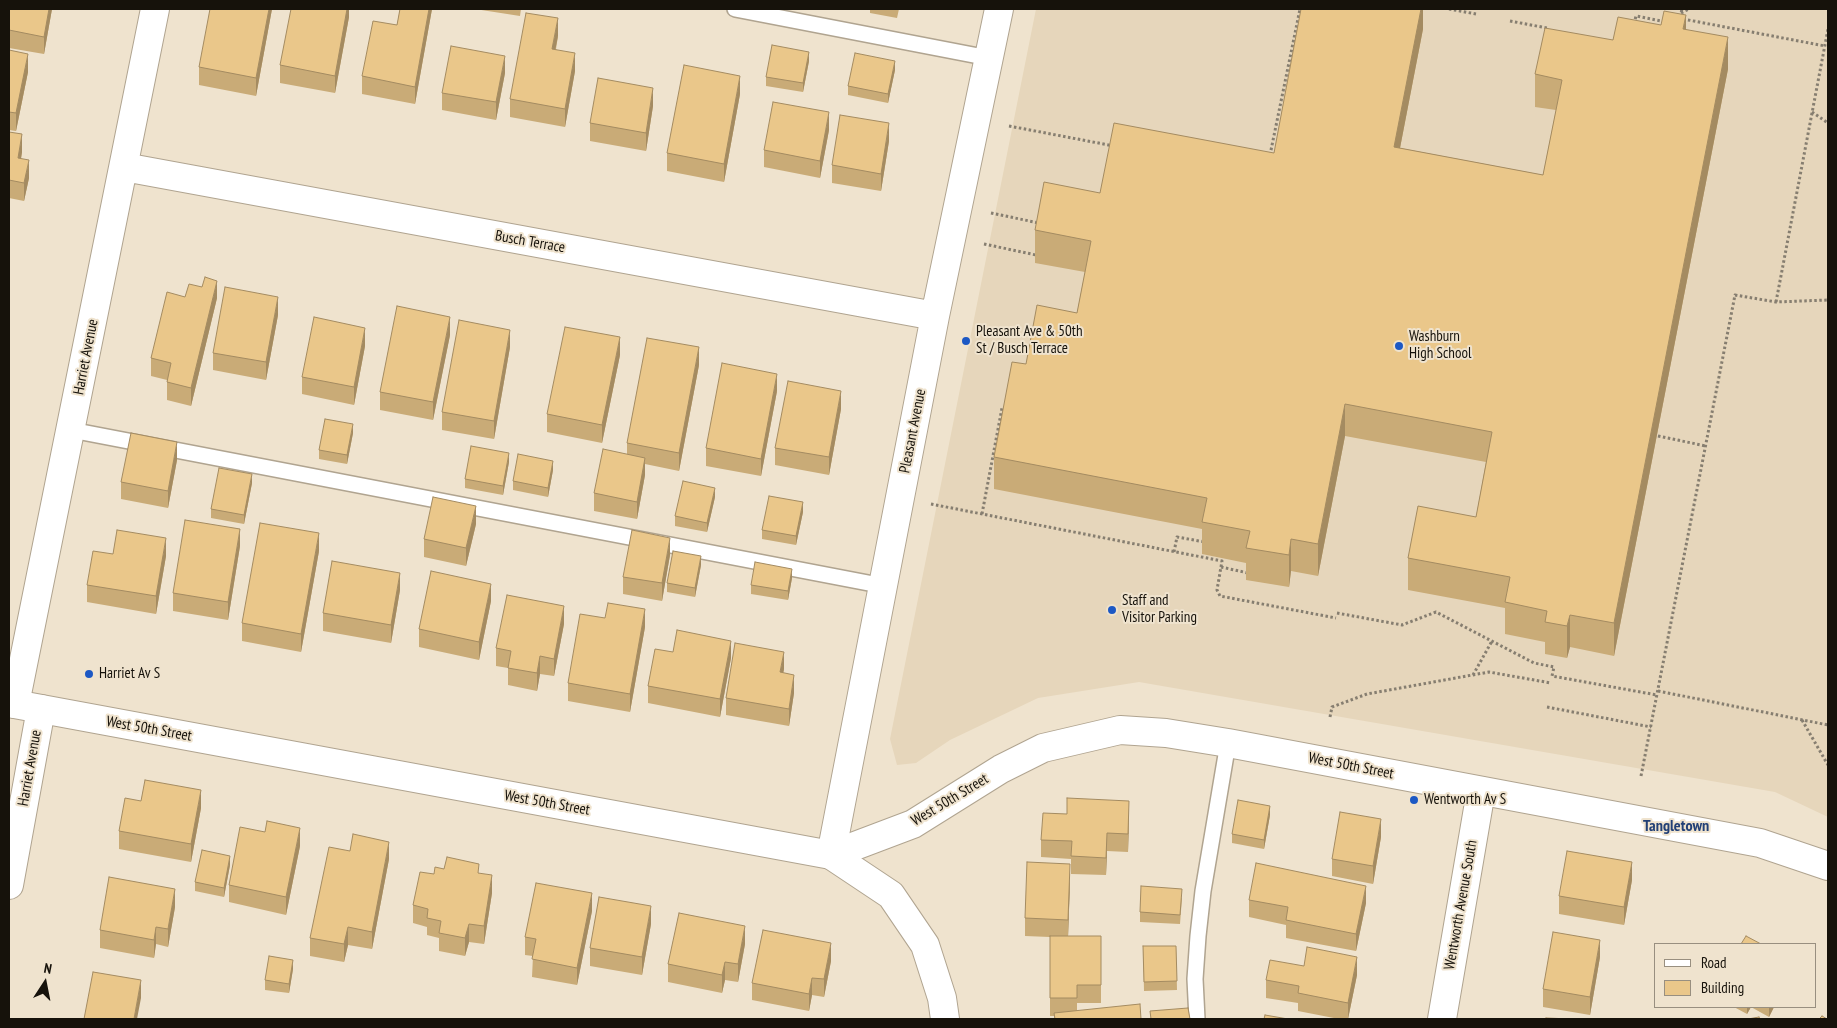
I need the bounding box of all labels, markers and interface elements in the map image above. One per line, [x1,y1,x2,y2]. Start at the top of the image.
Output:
street label: Busch Terrace [494,227,566,257]
street label: Harriet Avenue [70,318,102,396]
place label: Pleasant Ave & 50th St / Busch Terrace [976,323,1082,358]
place label: Washburn High School [1409,328,1471,363]
marker: Pleasant Ave & 50th St / Busch Terrace [960,335,972,347]
marker: Washburn High School [1393,340,1405,352]
street label: Pleasant Avenue [896,387,930,475]
place label: Staff and Visitor Parking [1122,592,1197,627]
marker: Staff and Visitor Parking [1106,604,1118,616]
place label: Harriet Av S [99,665,160,683]
marker: Harriet Av S [83,668,95,680]
street label: West 50th Street [105,713,193,745]
street label: Harriet Avenue [14,729,46,807]
street label: West 50th Street [1307,749,1395,783]
street label: West 50th Street [908,770,992,830]
street label: West 50th Street [503,787,591,819]
place label: Wentworth Av S [1424,791,1506,809]
marker: Wentworth Av S [1408,794,1420,806]
district label: Tangletown [1643,816,1709,836]
street label: Wentworth Avenue South [1441,839,1481,971]
legend [1654,943,1817,1008]
text: Road [1701,953,1727,972]
north arrow [20,958,70,1008]
text: N [42,959,53,978]
text: Building [1701,978,1744,997]

